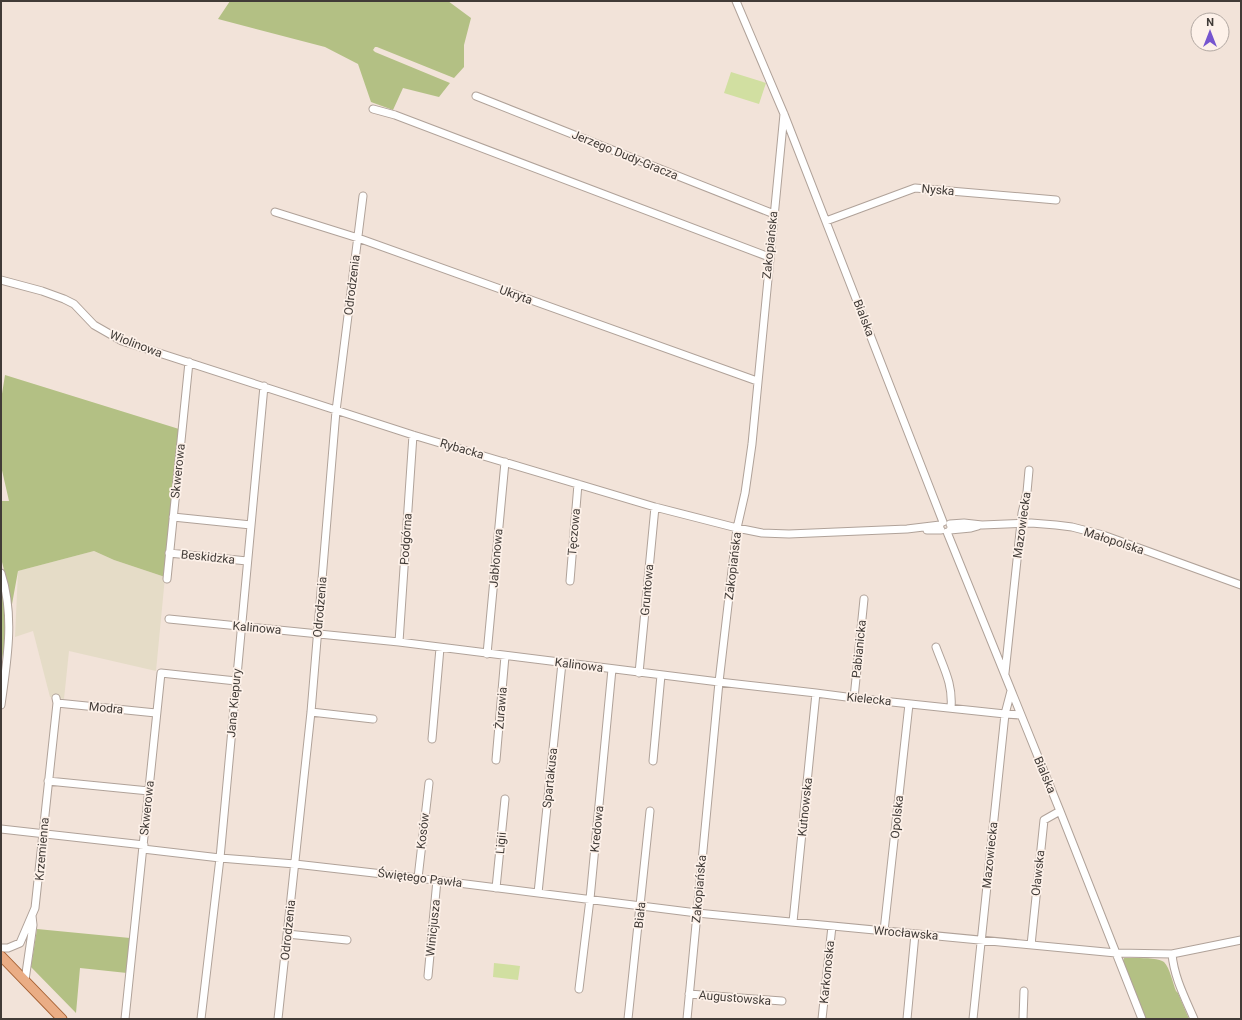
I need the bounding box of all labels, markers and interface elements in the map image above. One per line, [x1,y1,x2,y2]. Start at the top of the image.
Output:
north arrow [1190,12,1230,52]
text: N [1206,16,1214,29]
street label: Jerzego Dudy-Gracza [570,127,680,183]
street label: Nyska [921,182,955,198]
street label: Zakopiańska [759,210,781,280]
street label: Odrodzenia [341,254,363,316]
street label: Ukryta [498,283,534,307]
street label: Bialska [851,297,877,339]
street label: Wiolinowa [108,328,164,360]
street label: Rybacka [438,436,486,462]
street label: Skwerowa [168,443,188,499]
street label: Mazowiecka [1010,491,1034,559]
street label: Tęczowa [565,508,583,556]
street label: Podgórna [397,513,415,565]
street label: Małopolska [1082,525,1146,557]
street label: Jabłonowa [486,528,506,588]
street label: Zakopiańska [722,531,744,601]
street label: Beskidzka [180,547,236,567]
street label: Gruntowa [638,564,656,616]
street label: Odrodzenia [310,576,330,638]
street label: Kalinowa [232,619,282,637]
street label: Pabianicka [849,619,869,679]
street label: Kalinowa [554,655,604,675]
street label: Jana Kiepury [224,668,244,738]
street label: Żurawia [491,686,510,730]
street label: Kielecka [846,690,892,708]
street label: Modra [88,699,124,717]
street label: Spartakusa [540,747,560,809]
street label: Bialska [1031,754,1059,796]
street label: Kutnowska [795,777,815,837]
street label: Skwerowa [137,780,157,836]
street label: Opolska [888,795,906,839]
street label: Kredowa [588,805,606,853]
street label: Kosów [414,812,432,850]
street label: Krzemienna [32,817,52,881]
street label: Mazowiecka [980,821,1000,889]
street label: Ligii [493,831,509,855]
street label: Oławska [1029,849,1047,897]
street label: Zakopiańska [689,854,709,924]
street label: Świętego Pawła [377,865,463,890]
street label: Odrodzenia [278,899,298,961]
street label: Winicjusza [423,899,443,957]
street label: Biała [632,901,648,929]
street label: Wrocławska [873,923,939,943]
street label: Karkonoska [817,940,837,1004]
street label: Augustowska [698,988,772,1008]

